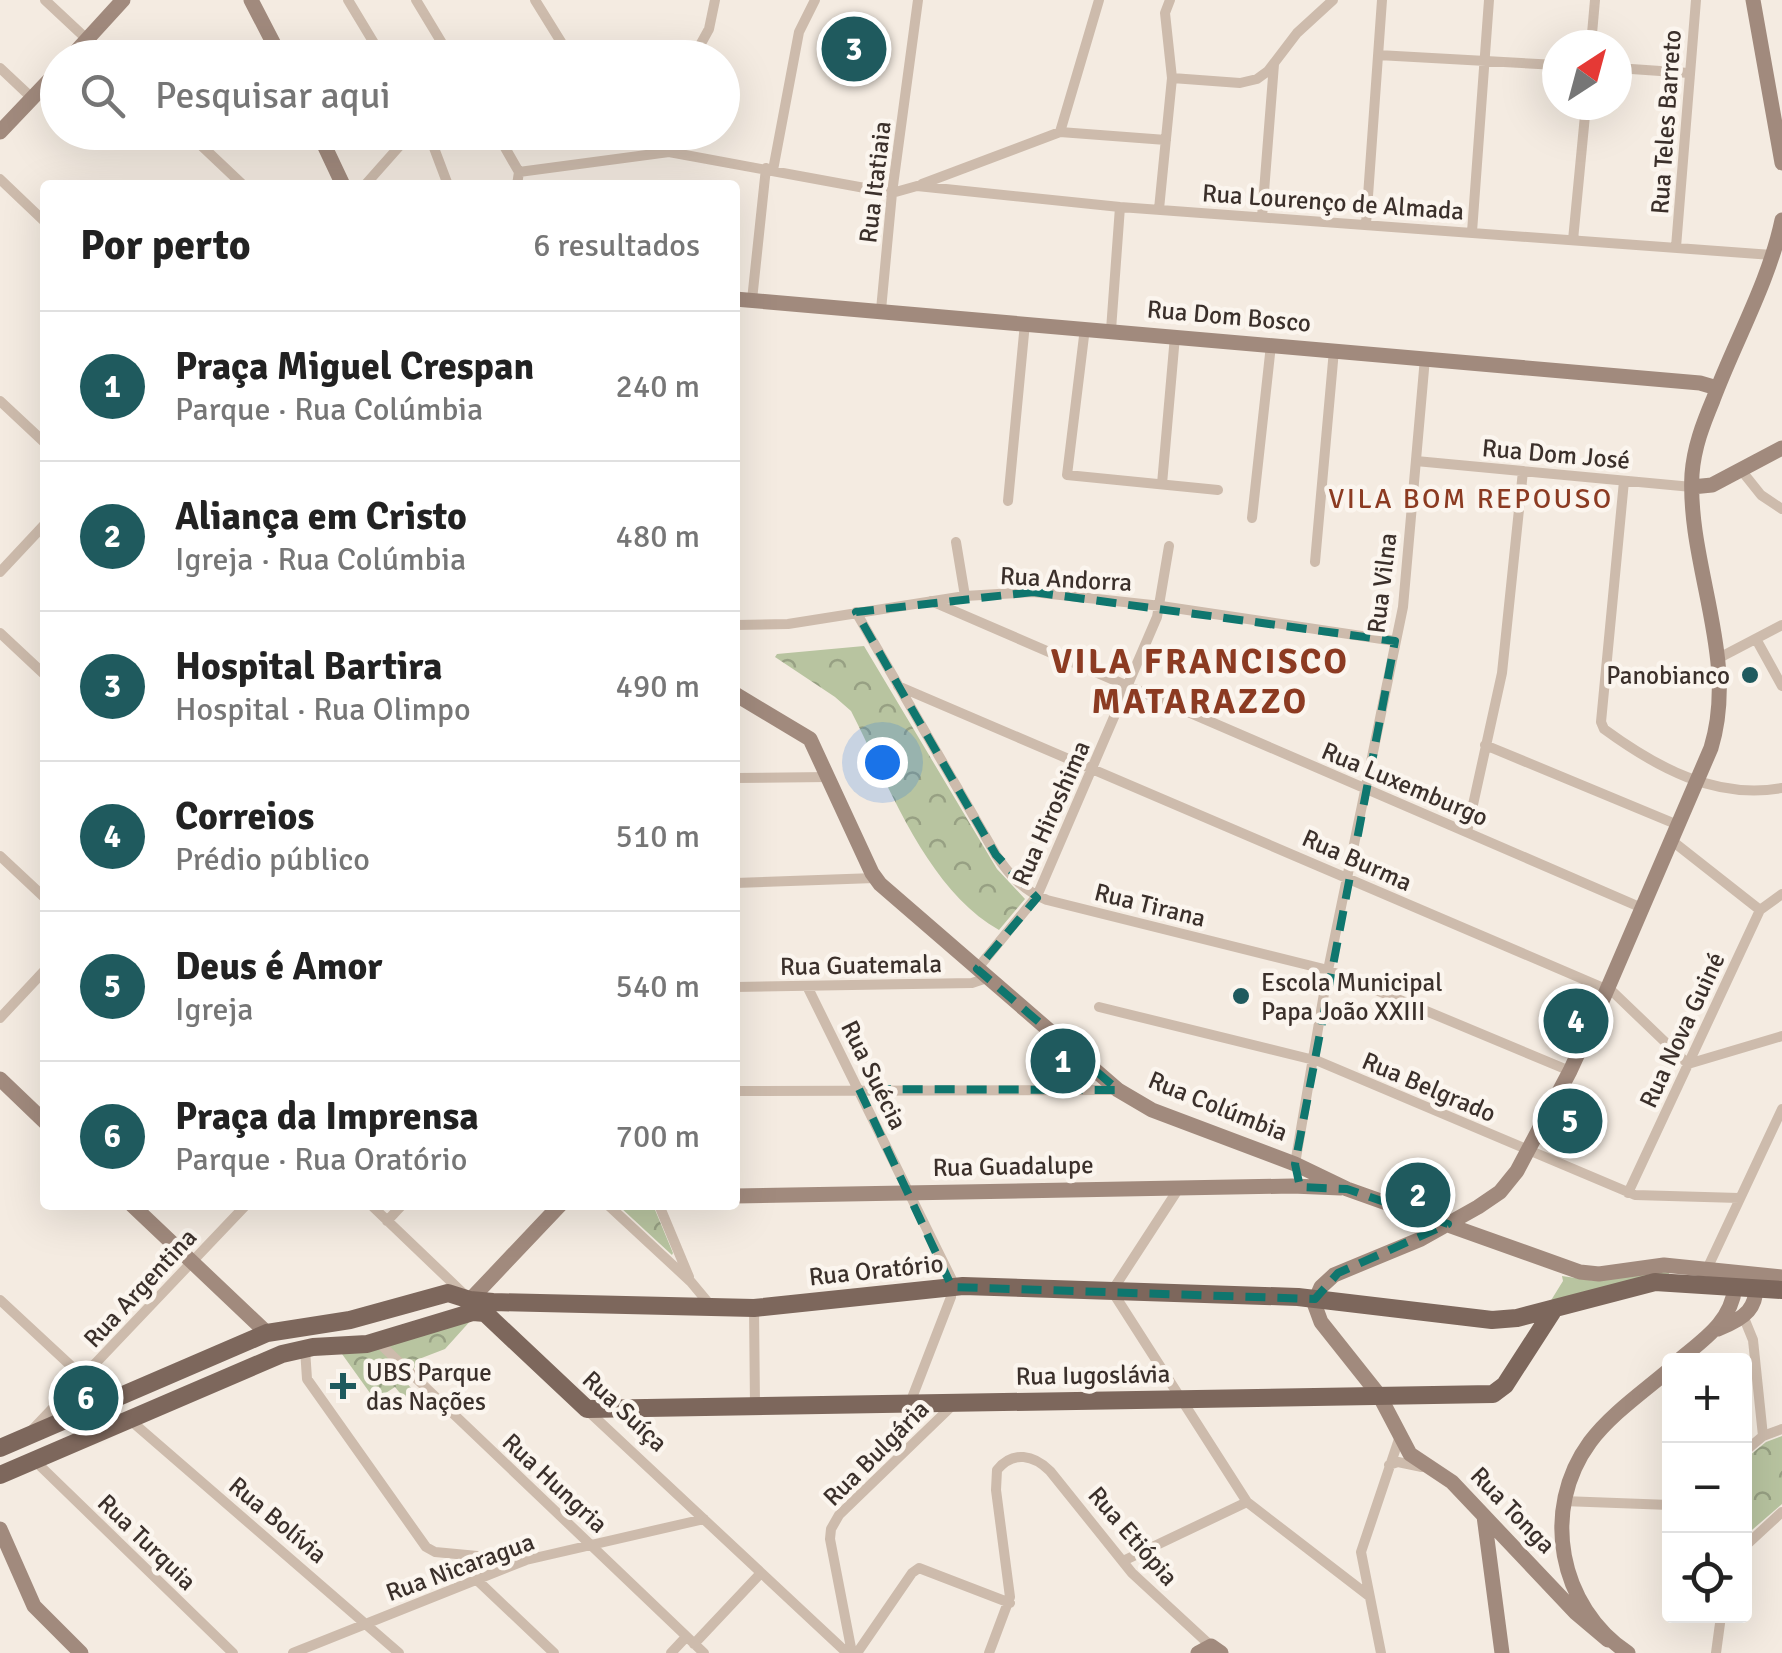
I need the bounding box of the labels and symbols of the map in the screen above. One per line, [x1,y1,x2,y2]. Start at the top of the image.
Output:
pin: 3 [822,12,886,86]
street label: Rua Teles Barreto [1644,29,1688,215]
north arrow [1542,30,1632,120]
street label: Rua Itatiaia [852,119,898,245]
street label: Rua Lourenço de Almada [1201,177,1465,227]
street label: Rua Dom Bosco [1146,293,1312,339]
street label: Rua Dom José [1481,432,1631,476]
district label: VILA BOM REPOUSO [1328,482,1614,516]
street label: Rua Vilna [1360,531,1404,635]
street label: Rua Andorra [999,560,1133,598]
district label: VILA FRANCISCO MATARAZZO [1051,640,1349,723]
place label: Panobianco [1606,660,1730,691]
marker: Panobianco [1739,664,1761,686]
street label: Rua Luxemburgo [1317,735,1493,833]
street label: Rua Hiroshima [1005,736,1097,890]
your location [857,737,908,788]
street label: Rua Burma [1297,822,1417,898]
street label: Rua Tirana [1091,876,1209,934]
street label: Rua Nova Guiné [1632,947,1732,1113]
street label: Rua Guatemala [780,948,942,982]
place label: Escola Municipal Papa João XXIII [1261,967,1443,1027]
pin: 4 [1544,984,1608,1058]
marker: Escola Municipal Papa João XXIII [1230,985,1252,1007]
street label: Rua Suécia [834,1015,914,1135]
pin: 1 [1030,1024,1096,1098]
street label: Rua Belgrado [1357,1045,1501,1129]
street label: Rua Colúmbia [1144,1064,1292,1148]
pin: 5 [1538,1084,1602,1158]
street label: Rua Guadalupe [932,1149,1094,1183]
pin: 2 [1386,1158,1450,1232]
street label: Rua Argentina [77,1222,203,1354]
street label: Rua Oratório [807,1248,945,1292]
place label: UBS Parque das Nações [366,1357,492,1417]
street label: Rua Iugoslávia [1015,1358,1171,1392]
pin: 6 [54,1360,118,1436]
street label: Rua Suíça [576,1364,674,1458]
marker: UBS Parque das Nações [330,1373,356,1399]
street label: Rua Bulgária [817,1394,935,1512]
street label: Rua Hungria [496,1426,614,1540]
street label: Rua Tonga [1464,1460,1562,1560]
street label: Rua Bolívia [223,1470,333,1570]
street label: Rua Etiópia [1081,1480,1185,1592]
street label: Rua Turquia [91,1487,203,1597]
street label: Rua Nicaragua [382,1526,538,1608]

